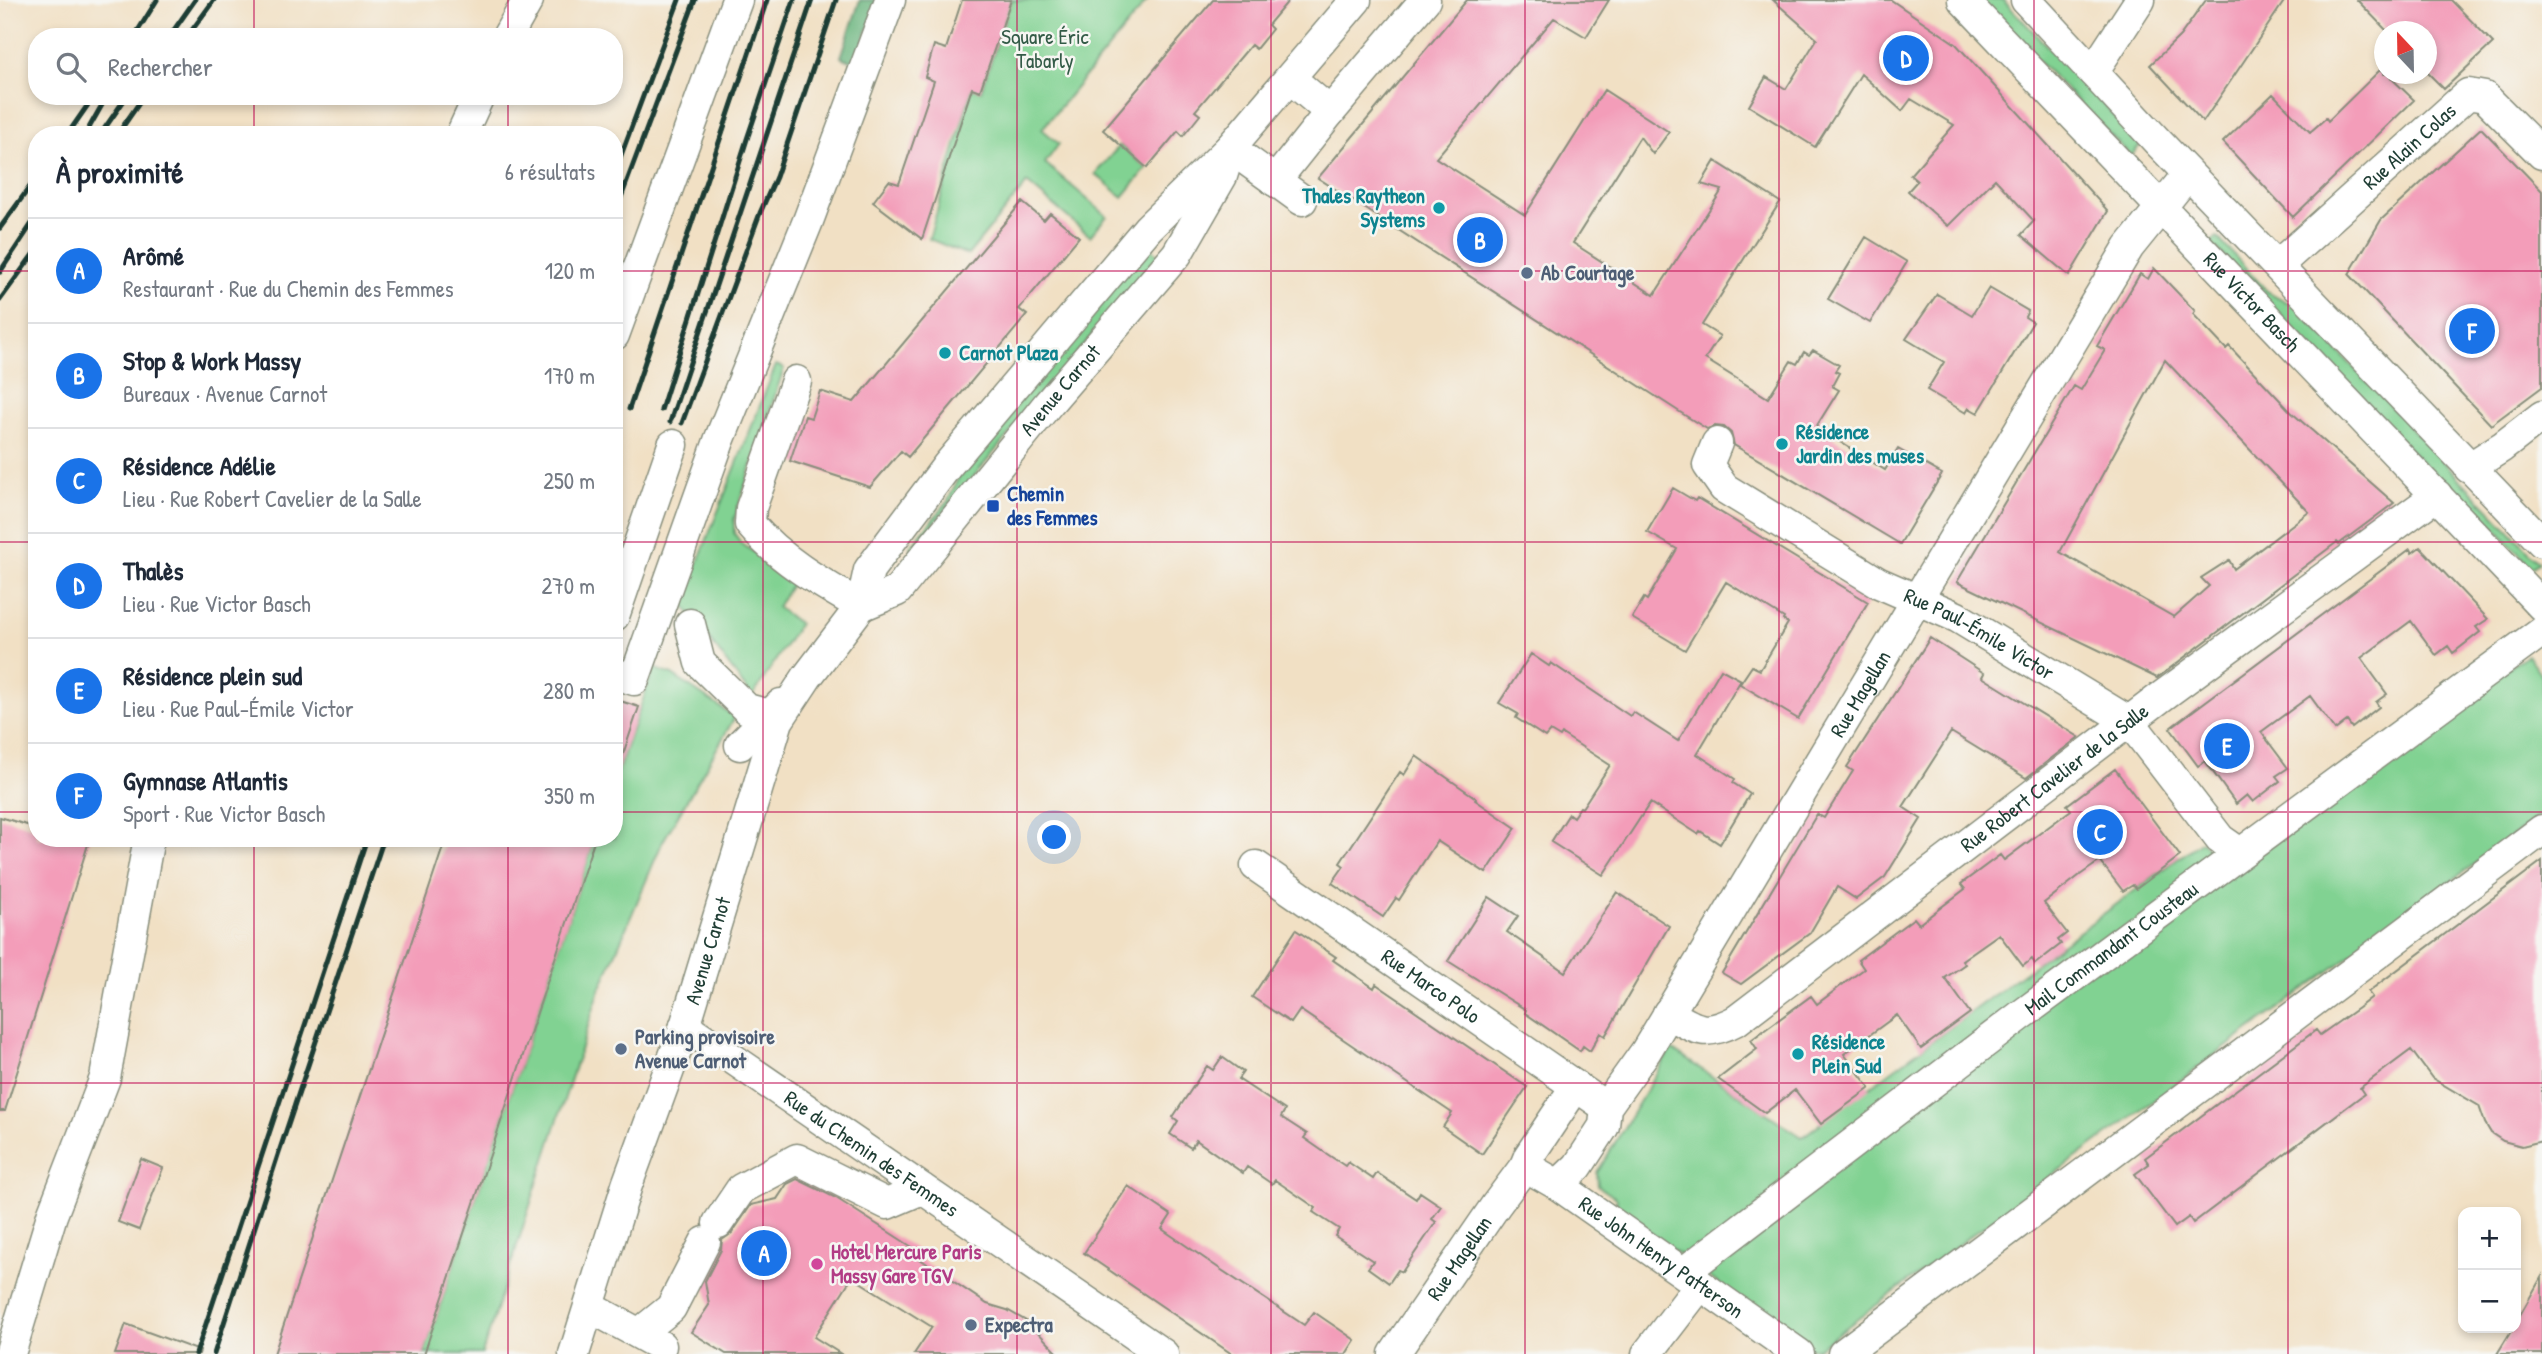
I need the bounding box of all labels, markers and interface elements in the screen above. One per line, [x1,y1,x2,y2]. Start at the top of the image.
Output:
north arrow [2374,21,2437,84]
park label: Square Éric Tabarly [1001,22,1090,75]
search box [28,28,623,105]
pin: D [1883,32,1929,84]
icon: search [52,48,90,86]
text: Rechercher [108,49,213,84]
street label: Rue Alain Colas [2356,97,2462,196]
text: À proximité [56,152,184,192]
text: 6 résultats [505,156,595,187]
place label: Thales Raytheon Systems [1301,181,1425,235]
marker: Thales Raytheon Systems [1431,200,1447,216]
pin: B [1457,214,1503,266]
text: Arômé [123,238,184,273]
street label: Rue Victor Basch [2197,245,2307,358]
text: A [73,255,85,286]
text: 120 m [545,255,595,286]
place label: Ab Courtage [1541,258,1635,288]
marker: Ab Courtage [1519,265,1535,281]
text: Restaurant · Rue du Chemin des Femmes [123,273,454,304]
pin: F [2449,305,2495,357]
street label: Avenue Carnot [1013,337,1108,442]
place label: Carnot Plaza [959,338,1059,367]
text: Stop & Work Massy [123,343,301,378]
marker: Carnot Plaza [937,345,953,361]
text: B [73,360,85,391]
text: 170 m [544,360,595,391]
text: Bureaux · Avenue Carnot [123,378,327,409]
place label: Résidence Jardin des muses [1796,417,1924,470]
marker: Résidence Jardin des muses [1774,436,1790,452]
text: Résidence Adélie [123,448,276,483]
text: C [73,465,85,496]
text: 250 m [543,465,595,496]
place label: Chemin des Femmes [1007,479,1098,532]
text: Lieu · Rue Robert Cavelier de la Salle [123,483,422,514]
marker: Chemin des Femmes [985,498,1001,514]
text: Thalès [123,553,184,588]
text: D [74,570,84,601]
text: 270 m [542,570,595,601]
street label: Rue Paul-Émile Victor [1900,581,2060,687]
text: Lieu · Rue Victor Basch [123,588,311,619]
street label: Rue Magellan [1823,645,1897,742]
text: Résidence plein sud [123,658,302,693]
text: E [74,675,84,706]
text: 280 m [543,675,595,706]
text: Lieu · Rue Paul-Émile Victor [123,693,354,724]
street label: Rue Robert Cavelier de la Salle [1956,699,2154,857]
pin: E [2204,720,2250,772]
text: Gymnase Atlantis [123,763,288,798]
text: F [75,780,83,811]
text: 350 m [544,780,595,811]
text: Sport · Rue Victor Basch [123,798,325,829]
pin: C [2077,806,2123,858]
your location [1037,820,1071,854]
street label: Mail Commandant Cousteau [2018,874,2204,1022]
street label: Avenue Carnot [677,893,738,1008]
street label: Rue Marco Polo [1376,942,1486,1030]
place label: Parking provisoire Avenue Carnot [635,1022,775,1075]
place label: Résidence Plein Sud [1812,1027,1886,1080]
marker: Parking provisoire Avenue Carnot [613,1041,629,1057]
marker: Résidence Plein Sud [1790,1046,1806,1062]
street label: Rue du Chemin des Femmes [779,1083,965,1224]
street label: Rue John Henry Patterson [1573,1189,1750,1325]
map controls [2458,1207,2521,1333]
button: + [2458,1207,2521,1270]
street label: Rue Magellan [1420,1210,1498,1306]
pin: A [741,1227,787,1279]
place label: Hotel Mercure Paris Massy Gare TGV [831,1237,981,1291]
marker: Hotel Mercure Paris Massy Gare TGV [809,1256,825,1272]
button: − [2458,1270,2521,1333]
place label: Expectra [985,1310,1053,1340]
marker: Expectra [963,1317,979,1333]

